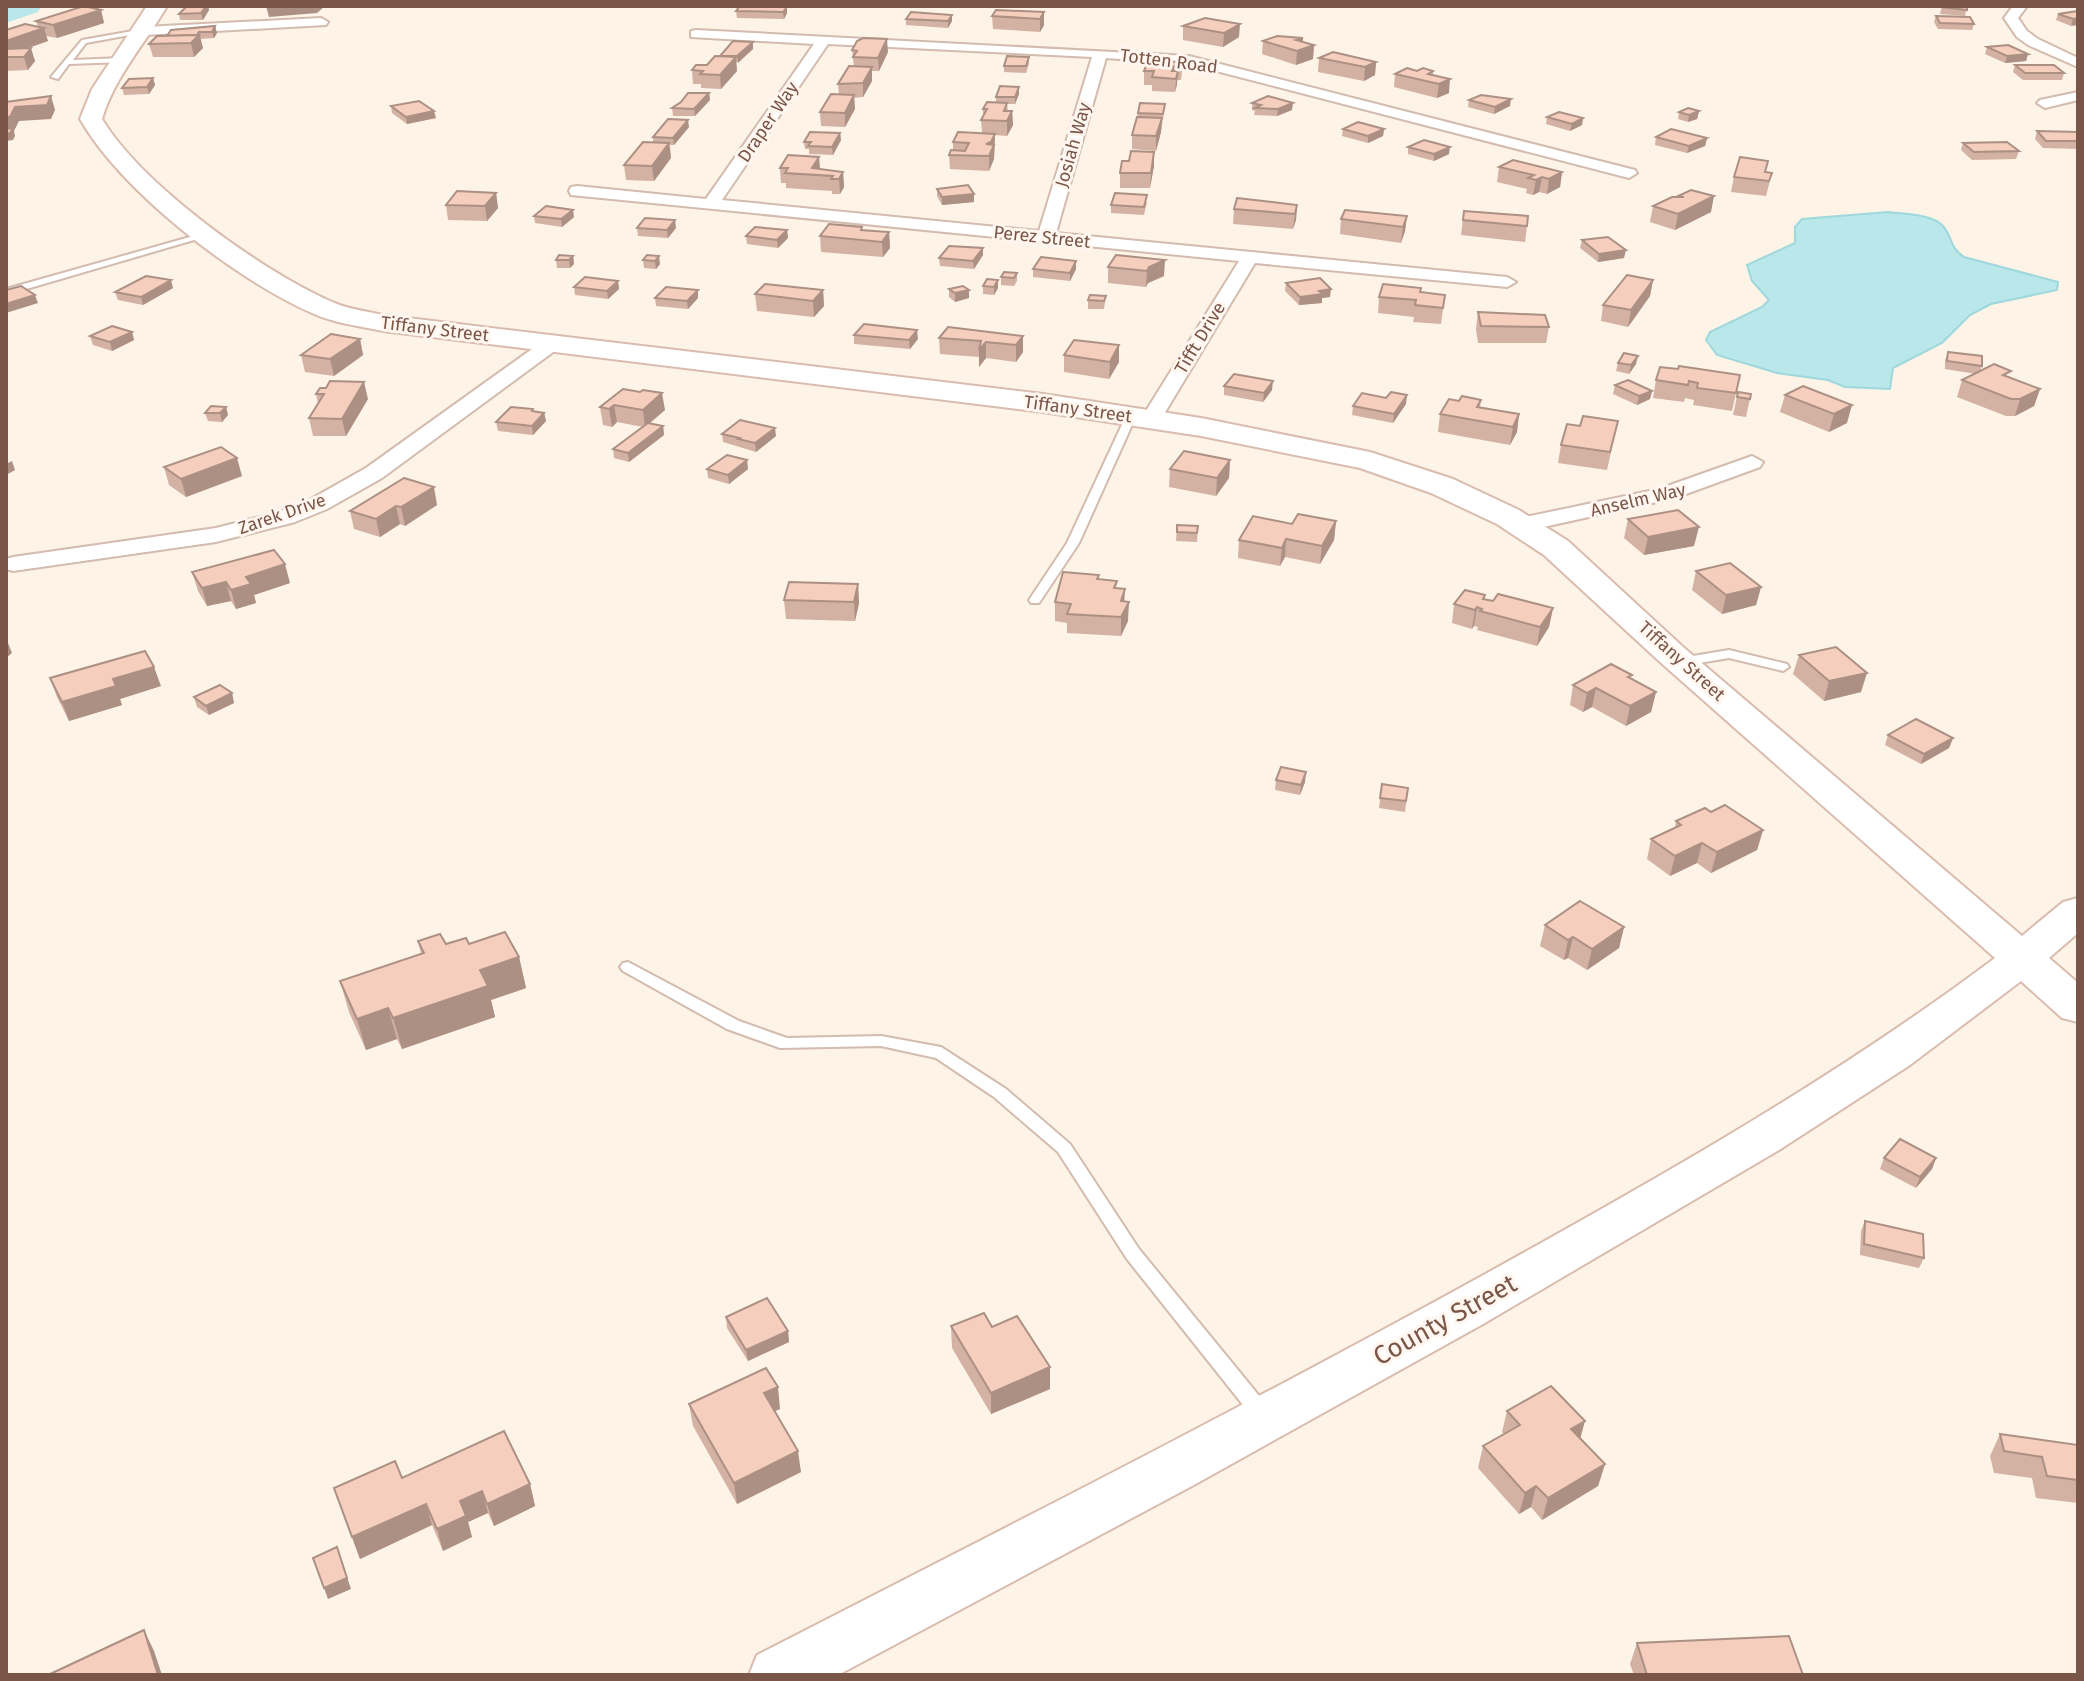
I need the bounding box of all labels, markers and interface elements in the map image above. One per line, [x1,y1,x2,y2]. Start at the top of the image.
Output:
street label: Totten Road [1119,44,1219,78]
street label: Draper Way [733,77,803,167]
street label: Josiah Way [1050,100,1096,190]
street label: Perez Street [992,221,1092,253]
street label: Tifft Drive [1170,298,1230,378]
street label: Tiffany Street [380,311,491,347]
street label: Tiffany Street [1023,391,1134,428]
street label: Anselm Way [1588,478,1688,522]
street label: Zarek Drive [235,489,329,539]
street label: Tiffany Street [1634,616,1730,706]
street label: County Street [1368,1268,1523,1372]

